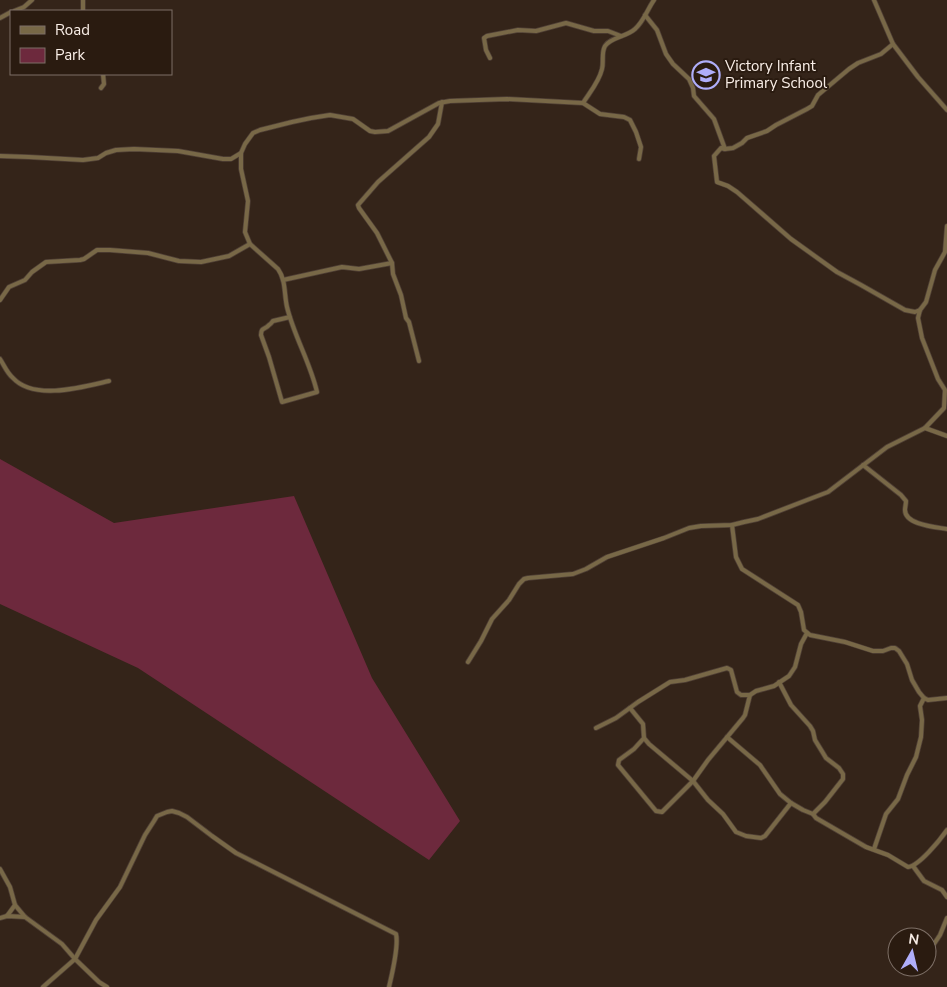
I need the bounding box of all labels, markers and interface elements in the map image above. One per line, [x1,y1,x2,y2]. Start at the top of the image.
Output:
legend [10,10,172,75]
text: Road [55,20,90,40]
text: Park [55,45,85,65]
place label: Victory Infant Primary School [724,56,828,93]
school or university icon: Victory Infant Primary School [691,60,721,90]
north arrow [887,927,937,977]
text: N [907,929,920,950]

